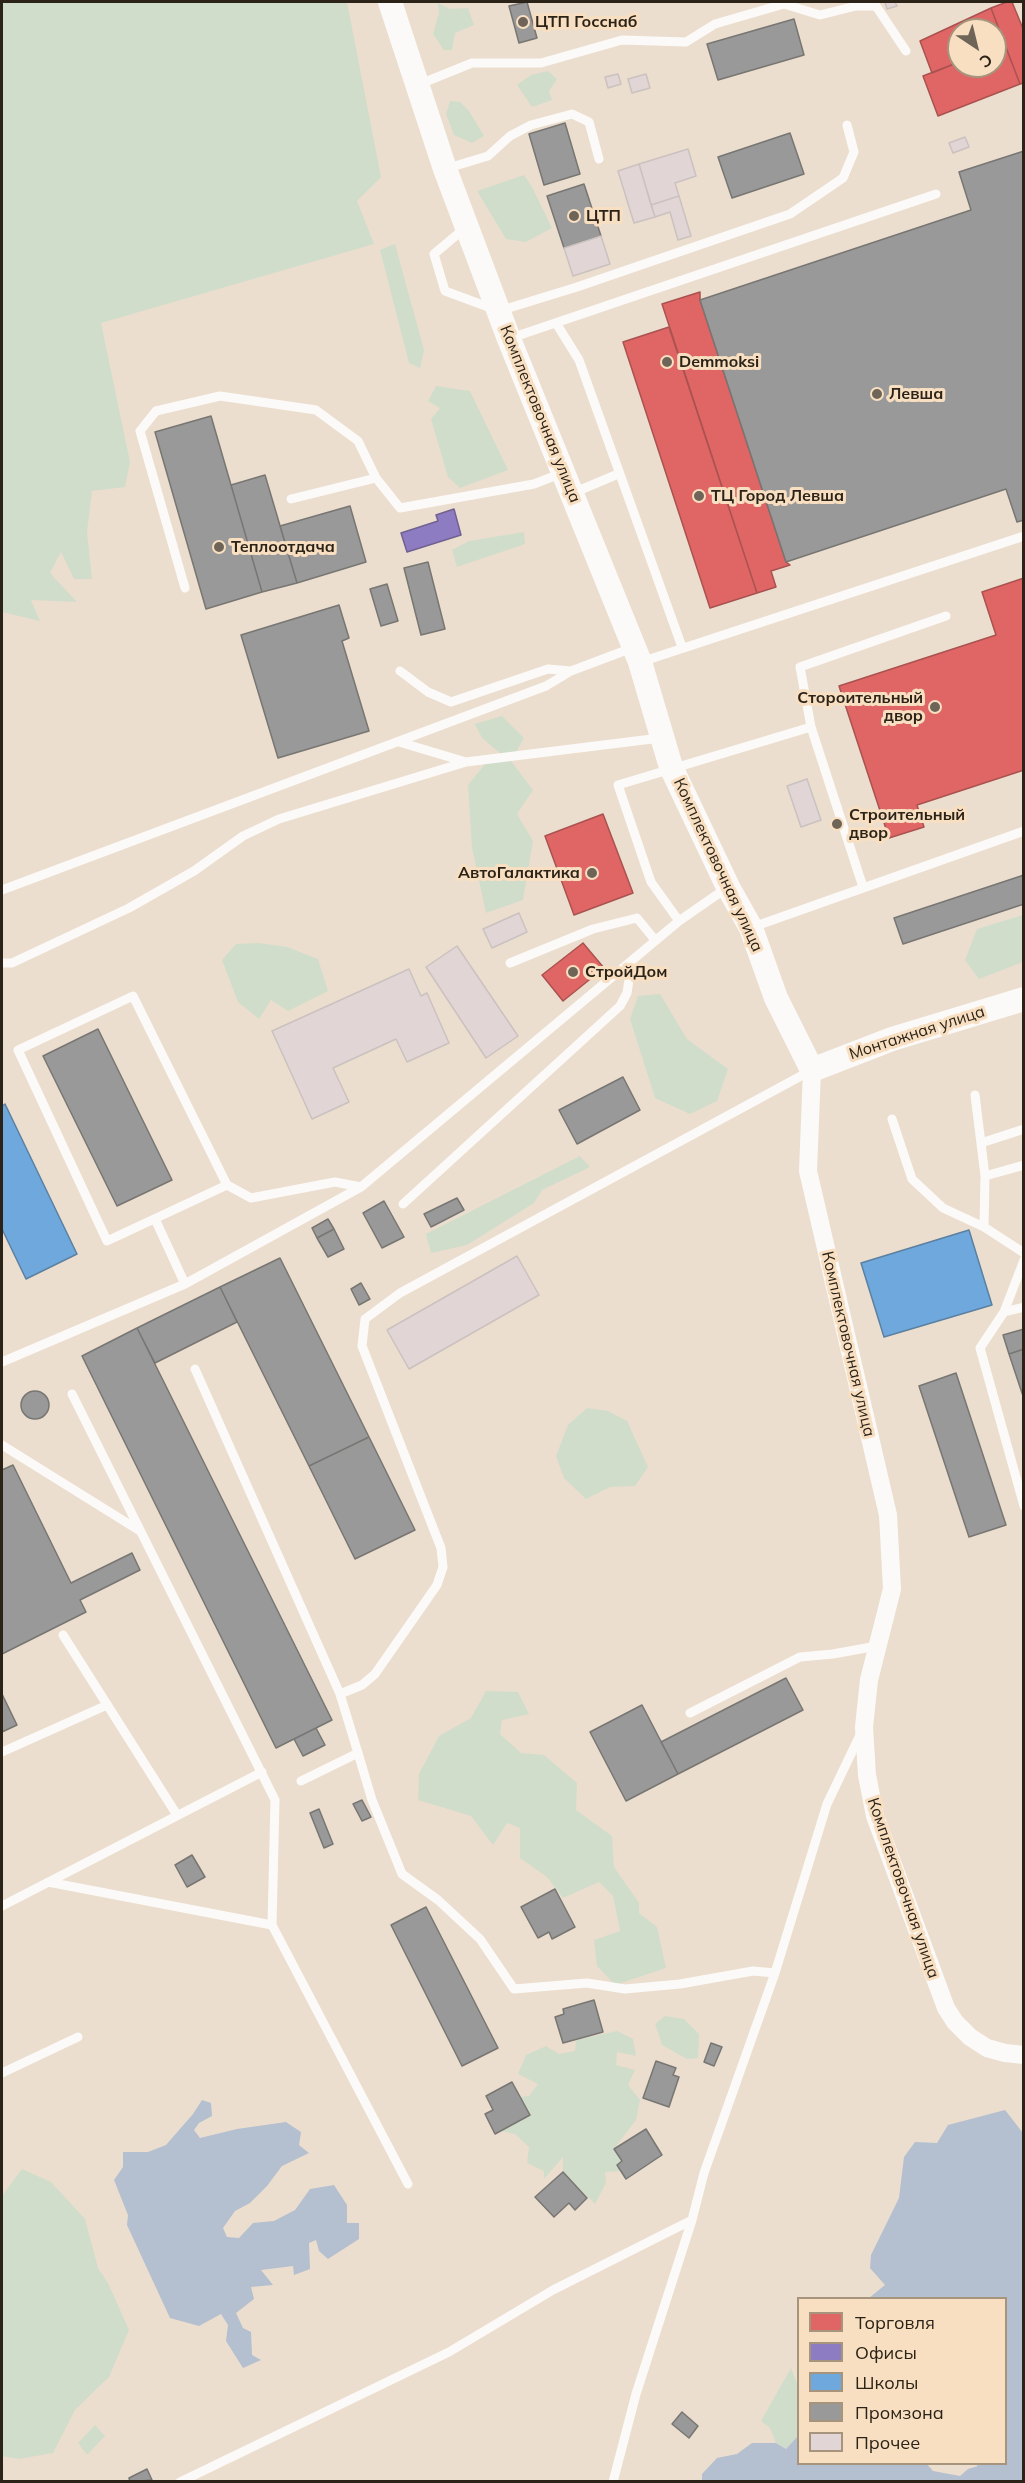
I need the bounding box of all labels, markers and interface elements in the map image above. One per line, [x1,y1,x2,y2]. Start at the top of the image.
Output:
place label: ЦТП Госснаб [535,12,638,32]
marker: ЦТП Госснаб [516,15,530,29]
north arrow [947,18,1007,78]
text: С [976,50,996,72]
place label: ЦТП [586,206,621,226]
marker: ЦТП [567,209,581,223]
street label: Комплектовочная улица [496,323,584,505]
place label: Demmoksi [679,352,759,372]
marker: Demmoksi [660,355,674,369]
place label: Левша [889,384,943,404]
marker: Левша [870,387,884,401]
place label: ТЦ Город Левша [711,486,844,506]
marker: ТЦ Город Левша [692,489,706,503]
place label: Теплоотдача [231,537,335,557]
marker: Теплоотдача [212,540,226,554]
place label: Стороительный двор [797,688,923,726]
marker: Стороительный двор [928,700,942,714]
street label: Комплектовочная улица [669,775,767,955]
place label: Строительный двор [849,805,965,843]
marker: Строительный двор [830,817,844,831]
place label: АвтоГалактика [458,863,580,883]
marker: АвтоГалактика [585,866,599,880]
place label: СтройДом [585,962,667,982]
marker: СтройДом [566,965,580,979]
street label: Монтажная улица [847,1002,987,1064]
street label: Комплектовочная улица [817,1249,879,1439]
street label: Комплектовочная улица [863,1795,943,1981]
legend [797,2297,1007,2465]
text: Торговля [855,2311,935,2334]
text: Офисы [855,2341,917,2364]
text: Школы [855,2371,918,2394]
text: Промзона [855,2401,944,2424]
text: Прочее [855,2431,920,2454]

